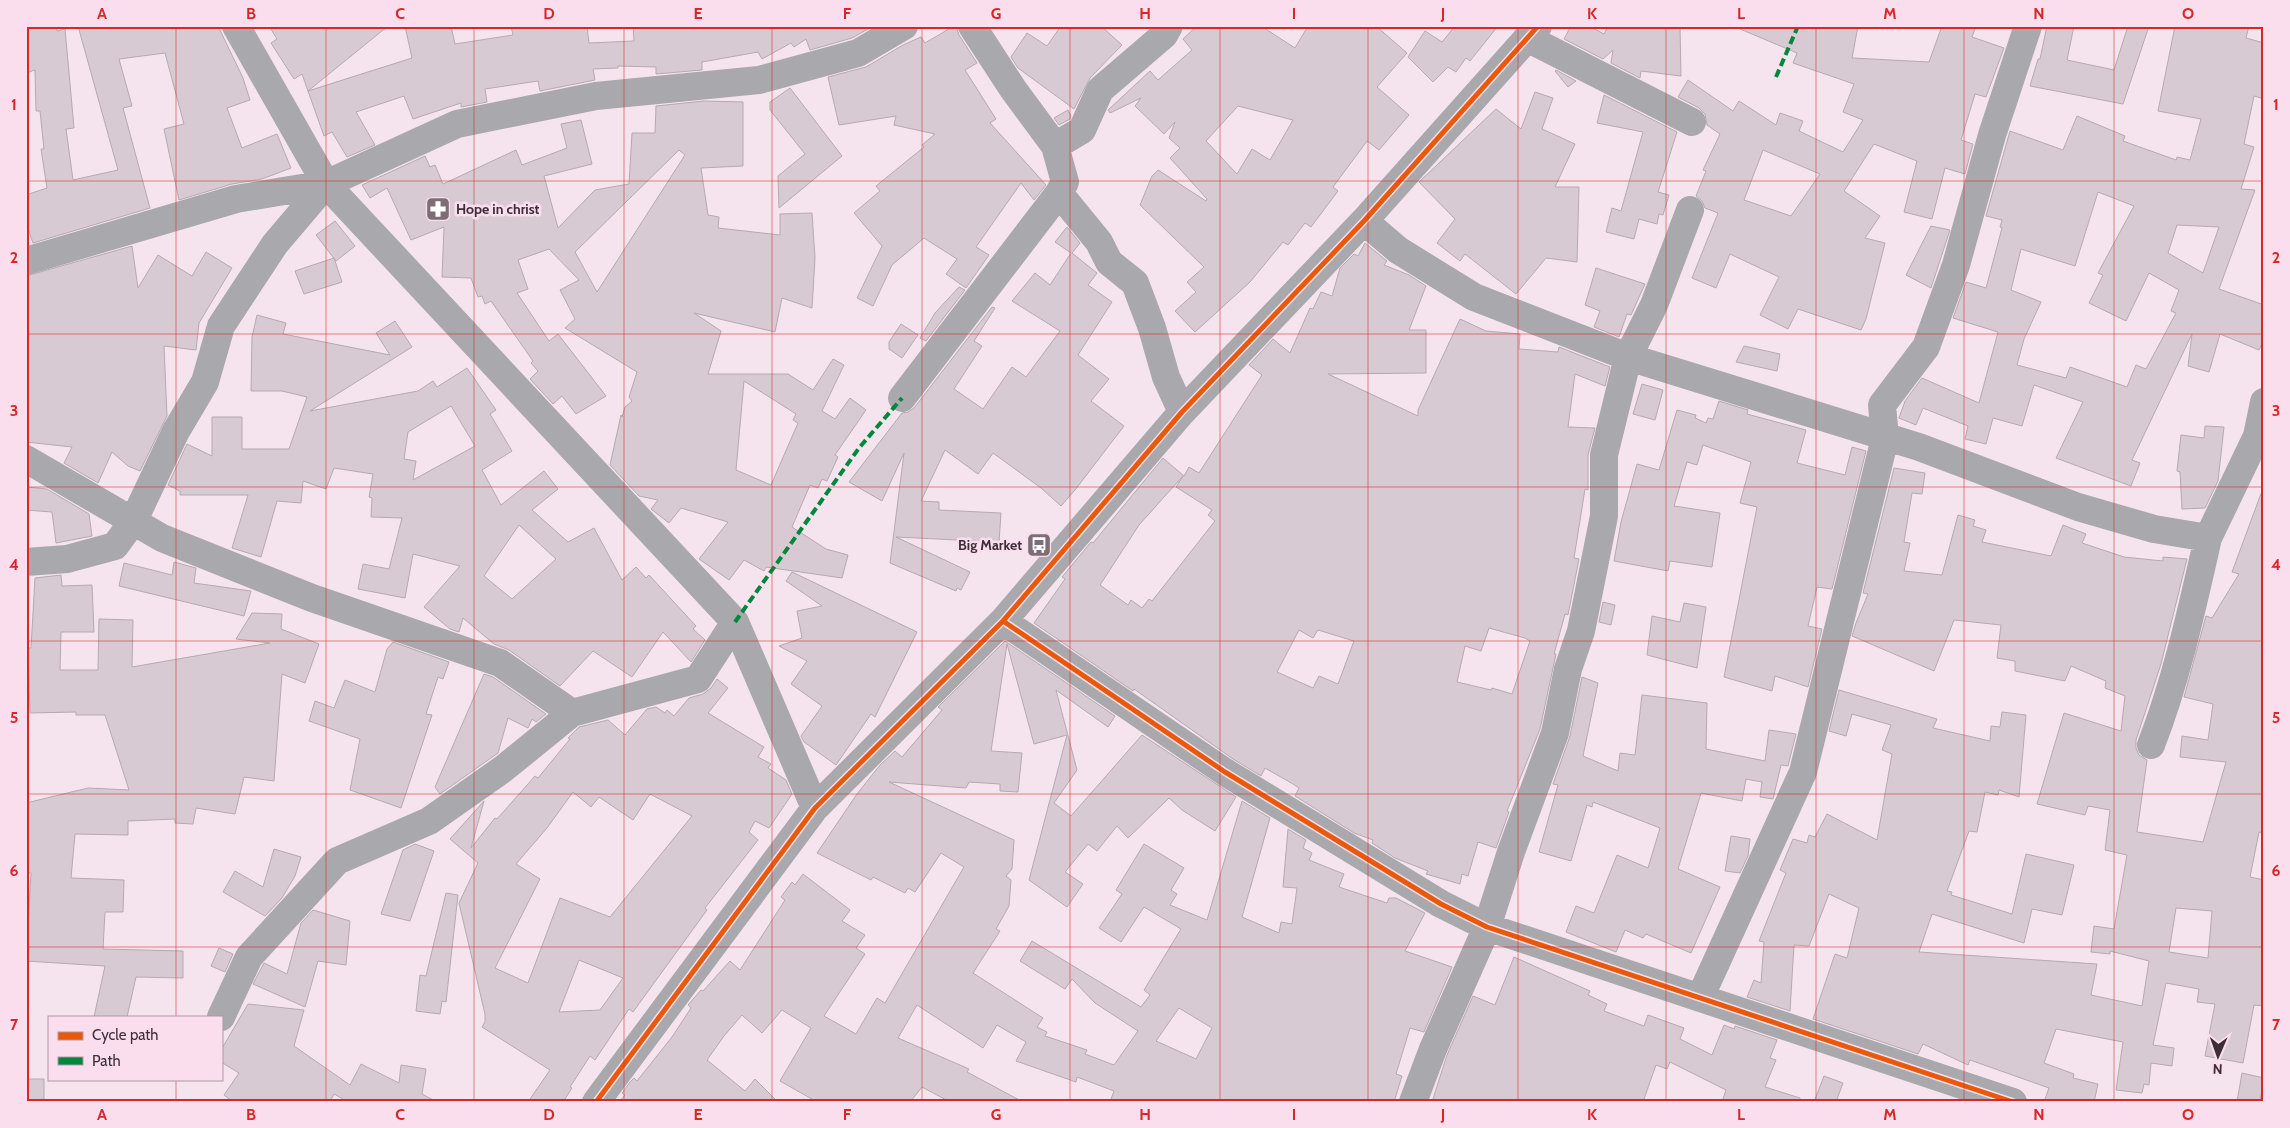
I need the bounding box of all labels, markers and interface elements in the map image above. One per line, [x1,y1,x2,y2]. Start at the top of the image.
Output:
text: A [97,4,107,23]
text: B [246,4,256,23]
text: C [395,4,405,23]
text: D [543,4,555,23]
text: E [693,4,703,23]
text: F [843,4,852,23]
text: G [991,4,1001,23]
text: H [1139,4,1151,23]
text: I [1292,4,1296,23]
text: J [1440,4,1445,23]
text: K [1587,4,1597,23]
text: L [1737,4,1745,23]
text: M [1883,4,1897,23]
text: N [2033,4,2045,23]
text: O [2182,4,2194,23]
text: 1 [11,95,17,114]
text: 1 [2273,95,2279,114]
pharmacy icon: Hope in christ [425,196,451,222]
place label: Hope in christ [456,200,540,218]
text: 2 [10,248,18,267]
text: 2 [2272,248,2280,267]
text: 3 [10,401,18,420]
text: 3 [2272,401,2280,420]
bus stop icon: Big Market [1026,532,1052,558]
place label: Big Market [958,536,1022,554]
text: 4 [9,555,19,574]
text: 4 [2271,555,2281,574]
text: 5 [10,708,18,727]
text: 5 [2272,708,2280,727]
text: 6 [10,861,19,880]
text: 6 [2272,861,2281,880]
text: 7 [10,1015,19,1034]
text: 7 [2272,1015,2281,1034]
legend [48,1016,222,1080]
text: Cycle path [92,1026,158,1044]
north arrow [2192,1030,2242,1080]
text: Path [92,1052,121,1070]
text: N [2212,1060,2223,1078]
text: A [97,1105,107,1124]
text: B [246,1105,256,1124]
text: C [395,1105,405,1124]
text: D [543,1105,555,1124]
text: E [693,1105,703,1124]
text: F [843,1105,852,1124]
text: G [991,1105,1001,1124]
text: H [1139,1105,1151,1124]
text: I [1292,1105,1296,1124]
text: J [1440,1105,1445,1124]
text: K [1587,1105,1597,1124]
text: L [1737,1105,1745,1124]
text: M [1883,1105,1897,1124]
text: N [2033,1105,2045,1124]
text: O [2182,1105,2194,1124]

